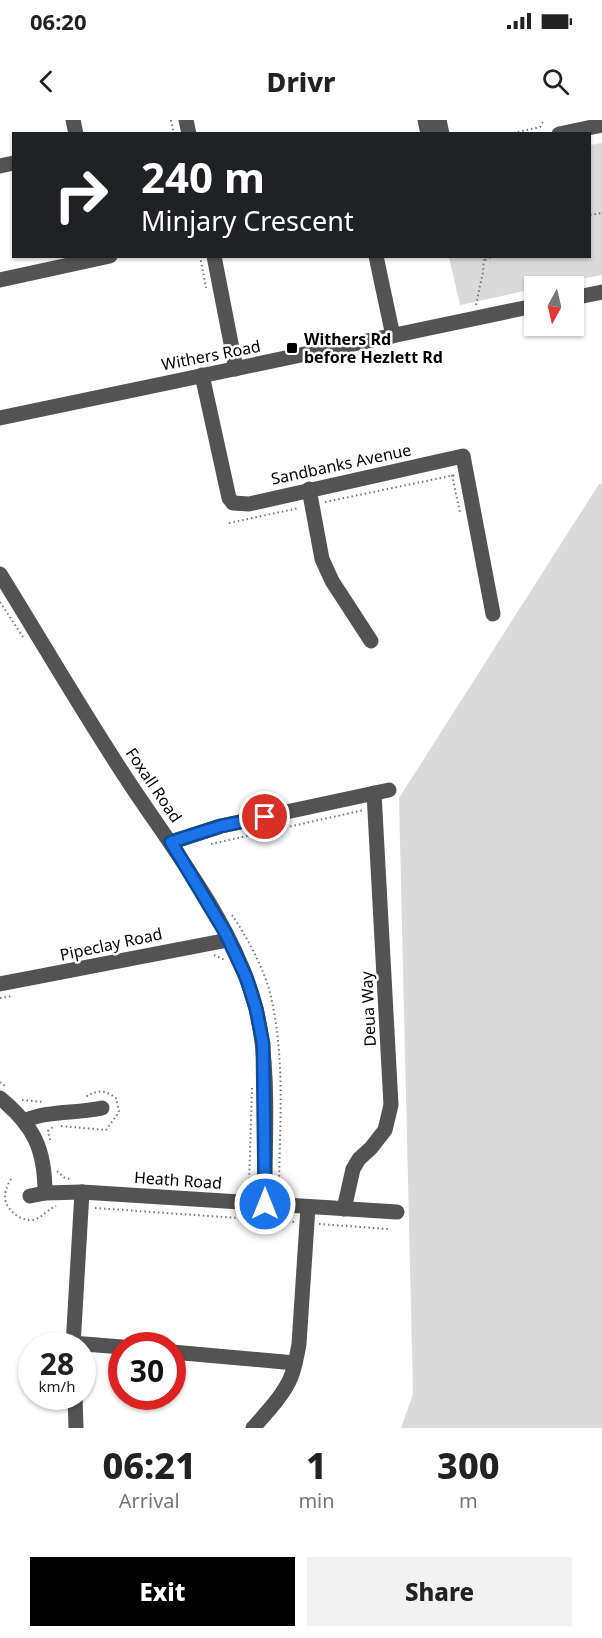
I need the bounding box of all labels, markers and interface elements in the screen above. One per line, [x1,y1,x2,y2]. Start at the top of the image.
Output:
text: 06:20 [30,6,87,36]
text: Drivr [267,63,335,100]
icon: back [30,65,63,98]
icon: search [539,65,572,98]
text: 240 m [141,148,265,205]
icon: right [42,156,120,234]
text: Minjary Crescent [141,202,354,239]
north arrow [524,276,584,336]
map controls [524,276,584,336]
place label: Withers Rd before Hezlett Rd [304,328,443,368]
street label: Withers Road [160,335,262,375]
marker: Withers Rd before Hezlett Rd [285,341,299,355]
street label: Sandbanks Avenue [269,438,413,490]
street label: Foxall Road [121,743,187,827]
pin [239,791,290,842]
icon: arrive [248,800,281,833]
street label: Pipeclay Road [58,922,164,966]
street label: Deua Way [355,970,381,1047]
street label: Heath Road [133,1166,223,1194]
position arrow [233,1172,297,1236]
speed limit sign: 30 [108,1332,186,1410]
text: 28 [40,1343,74,1384]
text: km/h [39,1376,75,1396]
text: 06:21 [102,1441,196,1490]
text: 1 [306,1441,327,1490]
text: 300 [437,1441,500,1490]
text: Arrival [119,1487,180,1514]
text: min [298,1487,335,1514]
text: m [459,1487,478,1514]
button: Exit [30,1557,295,1626]
button: Share [307,1557,572,1626]

